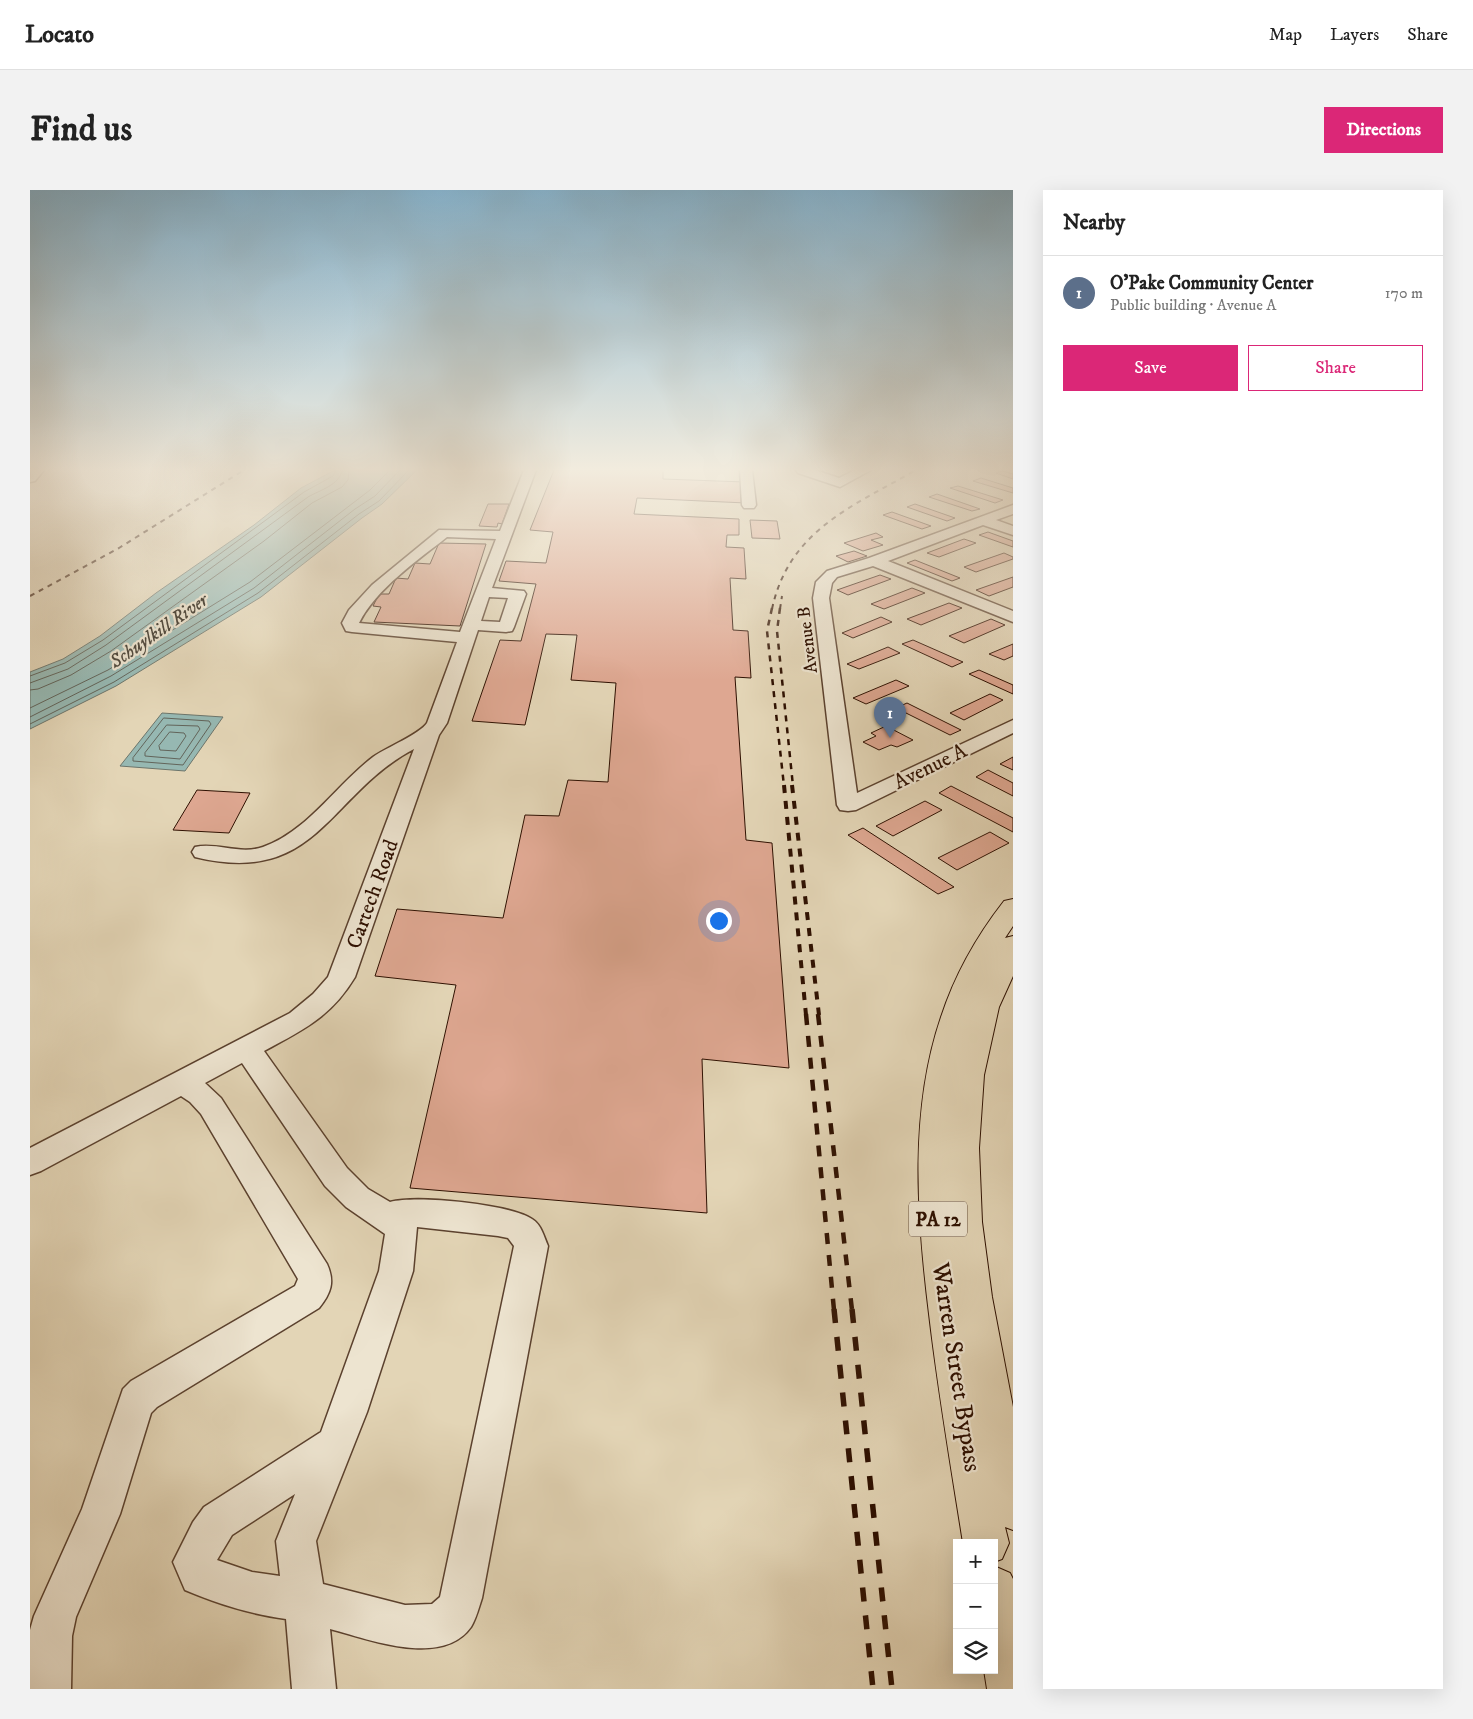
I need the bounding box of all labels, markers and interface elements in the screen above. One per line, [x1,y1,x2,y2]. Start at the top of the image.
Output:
text: Locato [25,20,94,50]
text: Map [1269,24,1302,46]
text: Layers [1330,24,1379,46]
text: Share [1407,24,1448,46]
button: Directions [1324,107,1443,153]
text: Find us [30,108,132,152]
text: Nearby [1063,210,1125,236]
text: O’Pake Community Center [1110,272,1313,295]
text: 1 [1076,283,1082,303]
text: 170 m [1385,283,1423,303]
text: Public building · Avenue A [1110,295,1277,315]
button: Save [1063,345,1238,391]
button: Share [1248,345,1423,391]
water label: Schuylkill River [104,588,214,674]
street label: Avenue B [793,605,823,675]
pin: 1 [874,697,906,738]
street label: Avenue A [889,738,972,796]
street label: Cartech Road [341,836,405,952]
your location [706,908,732,934]
road number: PA 12 [909,1202,967,1236]
street label: Warren Street Bypass [925,1259,988,1474]
map controls [953,1539,998,1674]
button: + [953,1539,998,1584]
button: − [953,1584,998,1629]
button: layers [953,1629,998,1674]

